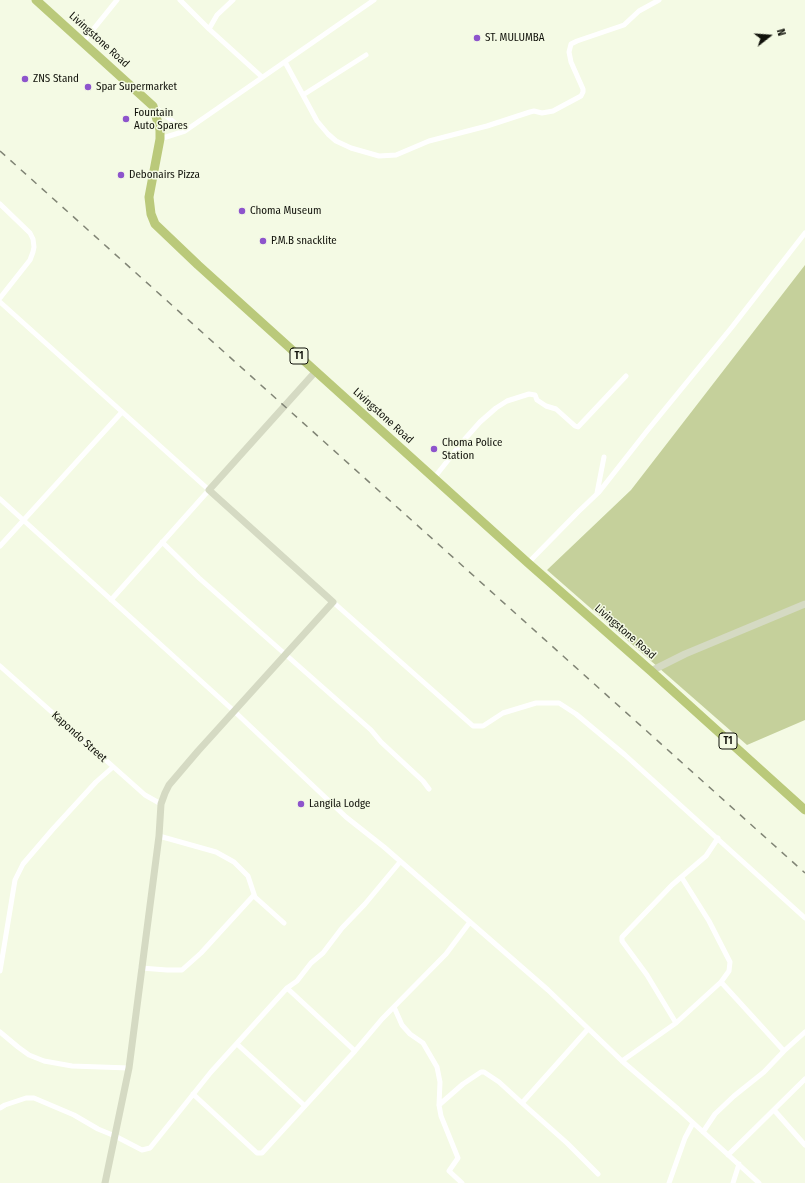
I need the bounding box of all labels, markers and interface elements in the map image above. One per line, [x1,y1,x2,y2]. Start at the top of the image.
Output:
street label: Livingstone Road [66,9,132,71]
north arrow [749,16,789,56]
text: N [774,27,788,37]
place label: ST. MULUMBA [485,31,545,45]
marker: ST. MULUMBA [472,33,482,43]
place label: ZNS Stand [33,72,79,86]
marker: ZNS Stand [20,74,30,84]
place label: Spar Supermarket [96,80,177,94]
marker: Spar Supermarket [83,82,93,92]
place label: Fountain Auto Spares [134,106,188,132]
marker: Fountain Auto Spares [121,114,131,124]
place label: Debonairs Pizza [129,168,200,182]
marker: Debonairs Pizza [116,170,126,180]
place label: Choma Museum [250,204,321,218]
marker: Choma Museum [237,206,247,216]
place label: P.M.B snacklite [271,234,337,248]
marker: P.M.B snacklite [258,236,268,246]
road number: T1 [290,348,308,364]
street label: Livingstone Road [350,385,416,447]
place label: Choma Police Station [442,436,502,462]
marker: Choma Police Station [429,444,439,454]
street label: Livingstone Road [592,602,658,662]
street label: Kapondo Street [49,709,109,765]
road number: T1 [719,733,737,749]
place label: Langila Lodge [309,797,370,811]
marker: Langila Lodge [296,799,306,809]

